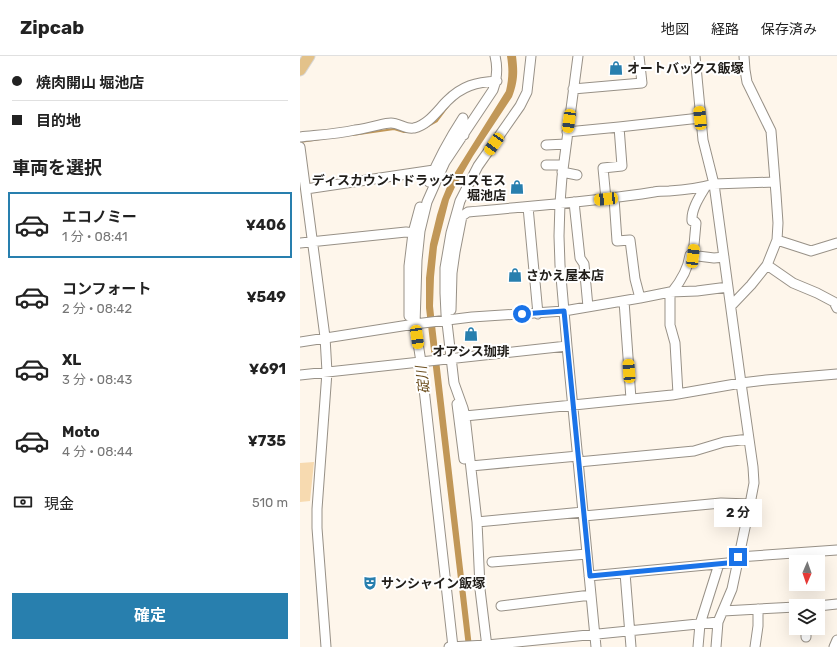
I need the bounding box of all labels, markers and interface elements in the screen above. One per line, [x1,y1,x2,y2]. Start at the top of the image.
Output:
text: Zipcab [20,16,84,39]
text: 地図 [661,21,689,38]
text: 経路 [711,21,739,38]
text: 保存済み [761,21,817,38]
shop icon: オートバックス飯塚 [608,60,624,76]
place label: オートバックス飯塚 [627,61,744,76]
text: 焼肉開山 堀池店 [36,74,144,92]
car [693,105,707,131]
car [561,108,577,134]
text: 目的地 [36,112,81,130]
car [482,131,506,157]
text: 車両を選択 [12,157,102,179]
place label: ディスカウントドラッグコスモス 堀池店 [312,173,506,203]
shop icon: ディスカウントドラッグコスモス 堀池店 [509,179,525,195]
car [593,192,619,206]
icon: car [14,207,50,243]
text: エコノミー [62,208,137,226]
text: ¥406 [245,216,286,234]
text: 1 分 · 08:41 [62,229,128,244]
car [686,243,700,269]
shop icon: さかえ屋本店 [507,267,523,283]
place label: さかえ屋本店 [526,268,604,283]
icon: car [14,279,50,315]
text: コンフォート [62,280,152,298]
text: ¥549 [246,288,286,306]
text: 2 分 · 08:42 [62,301,132,316]
route start [513,305,531,323]
car [409,324,425,350]
shop icon: オアシス珈琲 [463,326,479,342]
place label: オアシス珈琲 [432,344,510,359]
icon: car [14,351,50,387]
text: XL [62,351,81,369]
car [622,359,636,383]
text: ¥691 [249,360,286,378]
water label: 碇川 [413,363,433,395]
text: 3 分 · 08:43 [62,372,132,387]
icon: car [14,423,50,459]
text: Moto [62,423,100,441]
text: ¥735 [247,432,286,450]
text: 4 分 · 08:44 [62,444,133,459]
icon: cash [12,491,34,513]
text: 現金 [44,495,74,513]
text: 510 m [252,495,288,510]
callout: 2 分 [714,499,762,527]
text: 2 分 [726,505,750,520]
route end [729,548,747,566]
north arrow [789,555,825,591]
map controls [789,555,825,635]
theatre icon: サンシャイン飯塚 [362,575,378,591]
place label: サンシャイン飯塚 [381,576,485,591]
button: 確定 [12,593,288,639]
button: layers [789,599,825,635]

